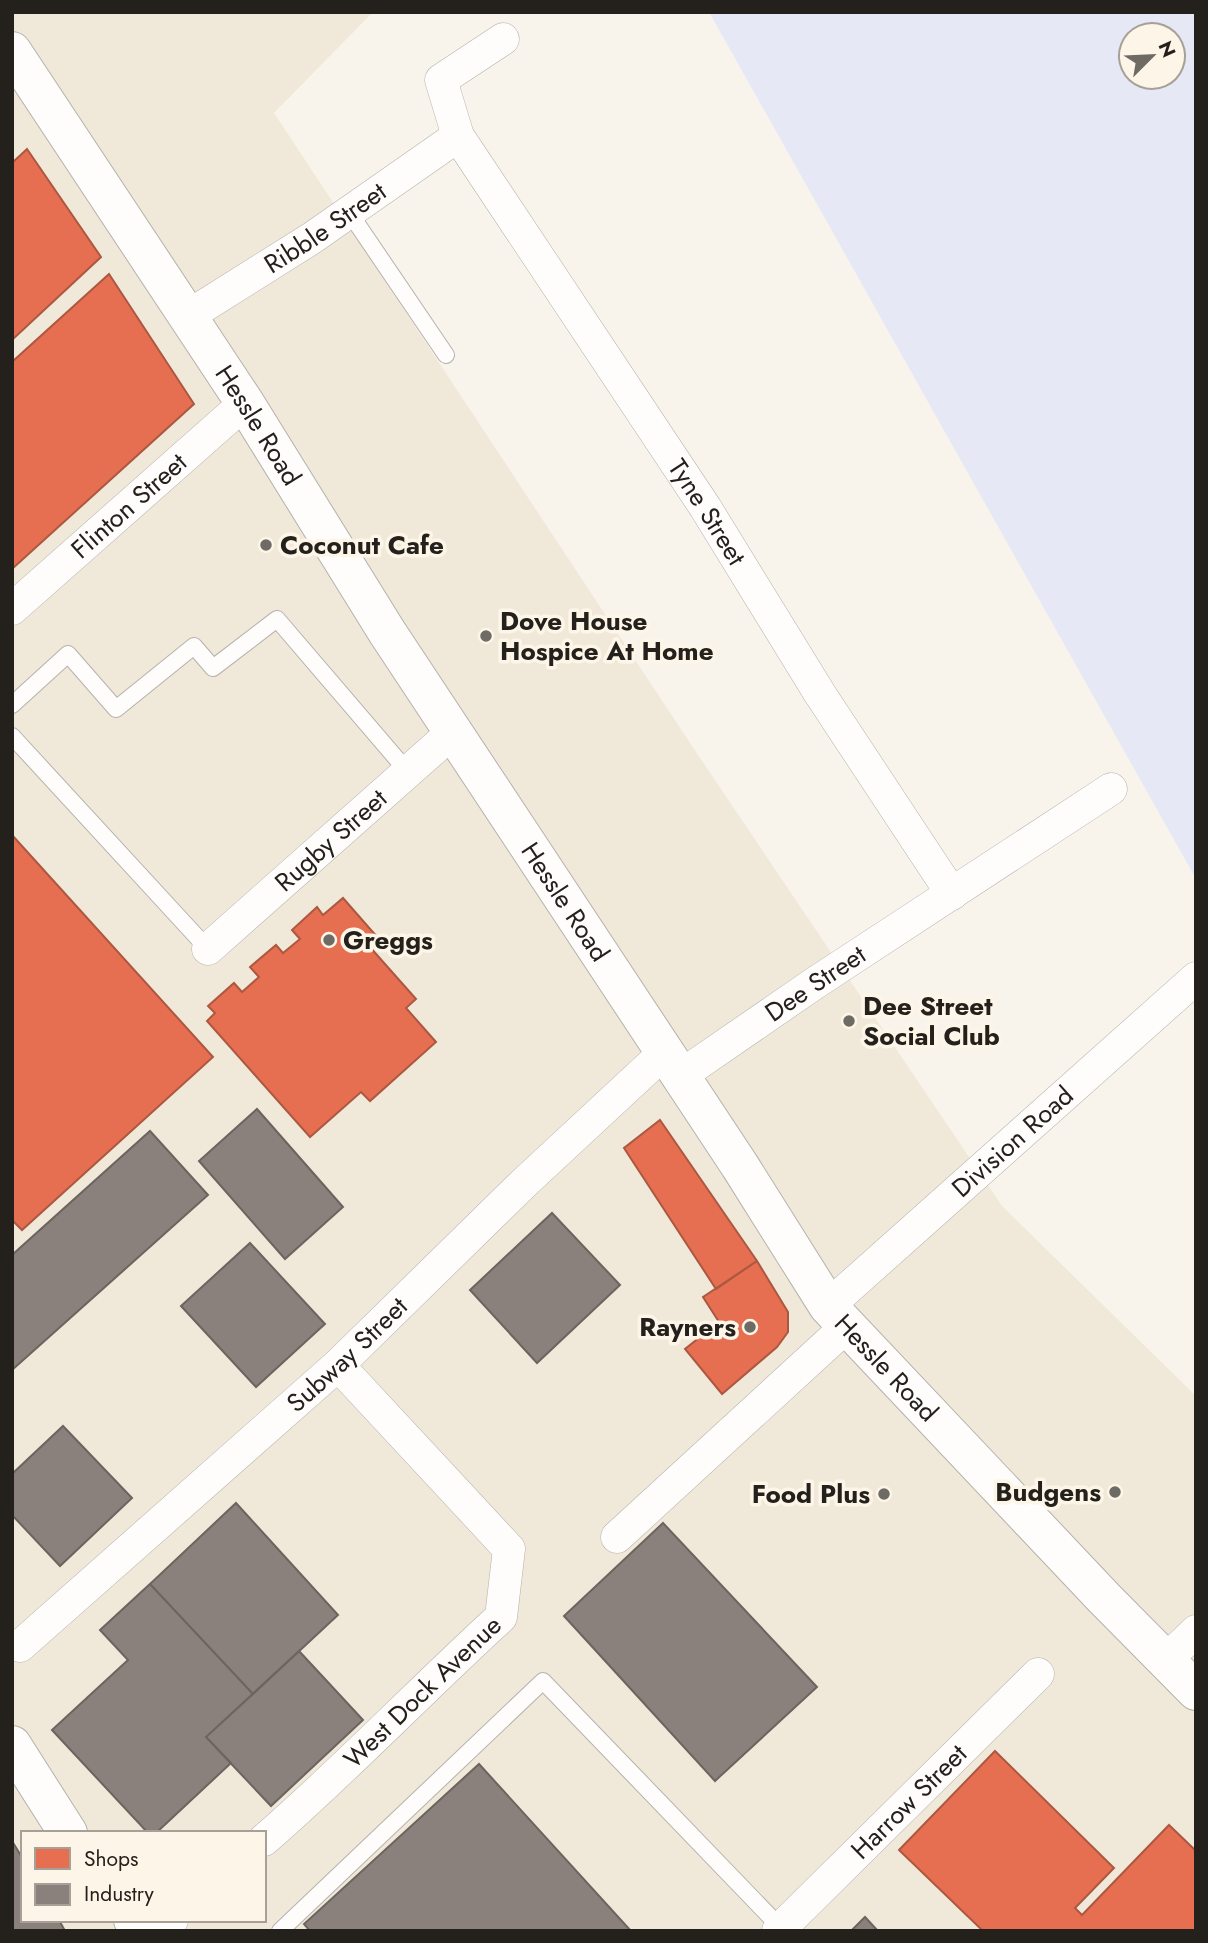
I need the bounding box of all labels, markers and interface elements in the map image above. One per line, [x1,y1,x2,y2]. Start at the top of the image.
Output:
north arrow [1117,21,1187,91]
text: N [1152,37,1182,62]
street label: Ribble Street [257,172,395,283]
street label: Hessle Road [206,357,311,493]
street label: Flinton Street [63,443,196,567]
street label: Tyne Street [659,451,756,573]
place label: Coconut Cafe [280,526,444,564]
marker: Coconut Cafe [258,537,274,553]
place label: Dove House Hospice At Home [500,602,714,670]
marker: Dove House Hospice At Home [478,628,494,644]
street label: Rugby Street [266,779,396,900]
street label: Hessle Road [512,834,619,969]
place label: Greggs [343,921,433,959]
marker: Greggs [321,932,337,948]
street label: Dee Street [757,935,874,1031]
place label: Dee Street Social Club [863,987,1000,1055]
marker: Dee Street Social Club [841,1013,857,1029]
street label: Division Road [943,1077,1082,1206]
street label: Subway Street [278,1288,417,1421]
street label: Hessle Road [826,1305,947,1430]
place label: Rayners [639,1308,736,1346]
marker: Rayners [742,1319,758,1335]
place label: Budgens [995,1473,1101,1511]
place label: Food Plus [752,1475,870,1513]
marker: Budgens [1107,1484,1123,1500]
marker: Food Plus [876,1486,892,1502]
street label: West Dock Avenue [335,1607,510,1777]
street label: Harrow Street [842,1735,976,1868]
legend [21,1831,266,1922]
text: Shops [84,1844,138,1874]
text: Industry [84,1879,155,1909]

